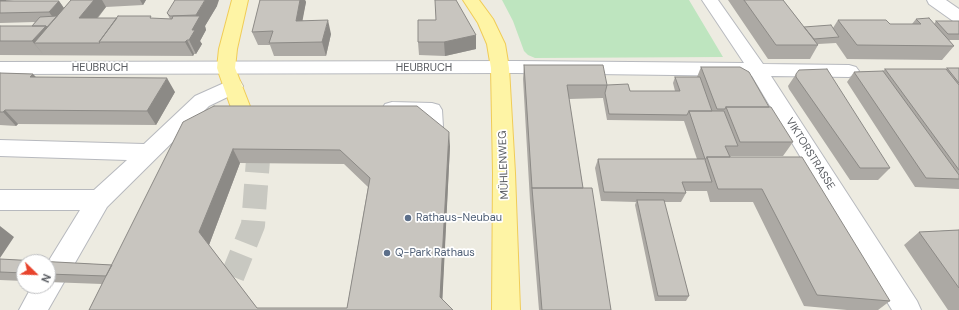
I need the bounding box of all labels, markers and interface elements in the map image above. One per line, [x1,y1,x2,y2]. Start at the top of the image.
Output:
street label: HEUBRUCH [72,61,128,75]
street label: HEUBRUCH [396,61,452,75]
street label: VIKTORSTRASSE [783,116,837,192]
street label: MÜHLENWEG [496,130,512,200]
place label: Rathaus-Neubau [416,211,502,225]
marker: Rathaus-Neubau [403,213,413,223]
place label: Q-Park Rathaus [395,246,475,260]
marker: Q-Park Rathaus [382,248,392,258]
north arrow [16,254,56,294]
text: N [38,272,54,285]

